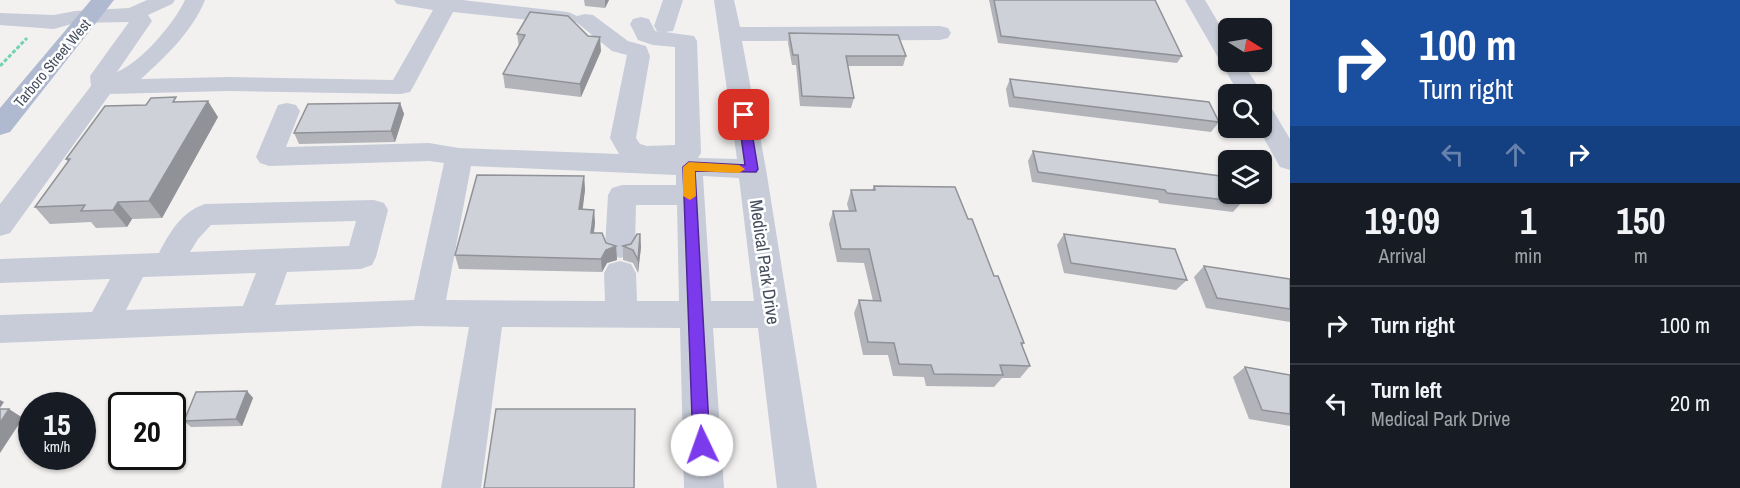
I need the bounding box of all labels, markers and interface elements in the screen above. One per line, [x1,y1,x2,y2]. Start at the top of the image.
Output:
street label: Tarboro Street West [9,14,96,112]
text: 100 m [1419,17,1517,73]
north arrow [1218,18,1272,72]
map controls [1218,18,1272,204]
icon: right [1320,24,1398,102]
text: Turn right [1419,71,1513,107]
button: search [1218,84,1272,138]
pin [718,89,769,140]
icon: arrive [727,98,760,131]
icon: left [1436,138,1469,171]
icon: ahead [1499,138,1532,171]
icon: right [1562,138,1595,171]
button: layers [1218,150,1272,204]
text: 19:09 [1364,197,1440,245]
text: 1 [1520,197,1536,245]
text: 150 [1616,197,1666,245]
street label: Medical Park Drive [744,198,786,326]
text: Arrival [1379,242,1426,269]
text: min [1514,242,1542,269]
text: m [1634,242,1648,269]
icon: right [1320,309,1353,342]
text: Turn right [1371,310,1455,340]
text: 100 m [1660,310,1710,340]
text: Turn left [1371,375,1442,405]
icon: left [1320,387,1353,420]
text: 20 m [1670,388,1710,418]
speed limit sign: 20 [108,392,186,470]
text: 15 [43,404,71,444]
text: Medical Park Drive [1371,405,1510,432]
position arrow [670,413,734,477]
text: km/h [44,436,70,457]

